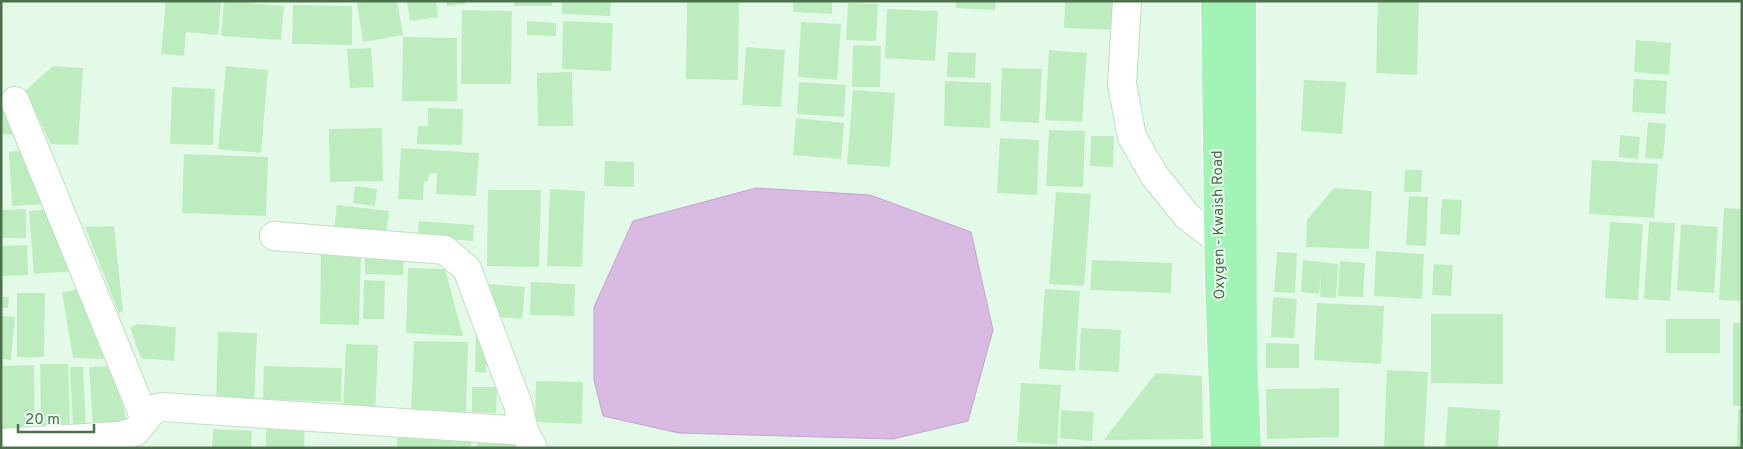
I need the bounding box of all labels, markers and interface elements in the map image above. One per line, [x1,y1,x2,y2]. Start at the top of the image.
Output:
street label: Oxygen - Kwaish Road [1209,150,1230,300]
scale bar [18,402,94,434]
text: 20 m [25,411,60,430]

